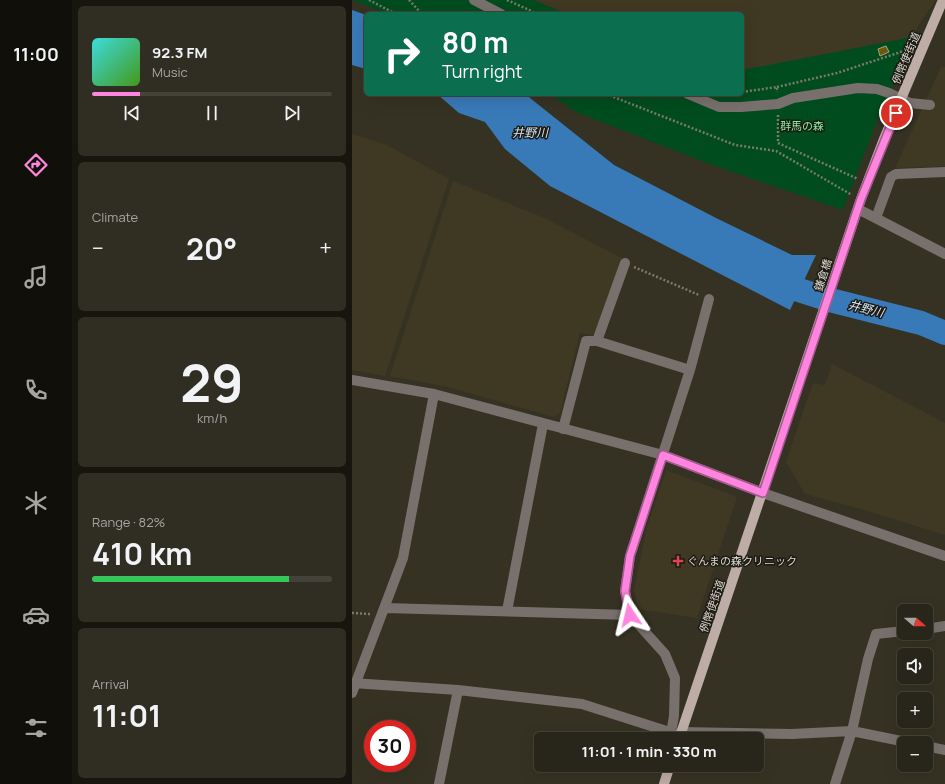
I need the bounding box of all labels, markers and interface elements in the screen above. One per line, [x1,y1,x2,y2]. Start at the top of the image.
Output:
text: 80 m [442,23,508,61]
icon: right [376,28,428,80]
street label: 例幣使街道 [888,30,923,86]
text: 11:00 [13,42,59,66]
text: 92.3 FM [152,42,207,63]
text: Turn right [442,59,523,83]
text: Music [152,63,188,81]
pin [879,96,913,130]
icon: previous [121,102,143,124]
icon: pause [201,102,223,124]
icon: next [281,102,303,124]
icon: arrive [885,102,907,124]
park label: 群馬の森 [780,118,824,133]
water label: 井野川 [512,124,550,141]
icon: directions [22,151,50,179]
text: Climate [92,208,138,226]
text: 20° [186,228,237,269]
text: − [92,233,104,263]
text: + [319,233,332,263]
street label: 鎌倉橋 [810,257,835,293]
icon: music [22,263,50,291]
water label: 井野川 [847,296,888,322]
text: 29 [180,347,244,418]
icon: phone [22,376,50,404]
text: km/h [197,409,227,427]
icon: climate [22,489,50,517]
text: Range · 82% [92,513,165,531]
text: 410 km [92,533,192,574]
place label: ぐんまの森クリニック [687,553,797,568]
marker: ぐんまの森クリニック [672,555,684,567]
street label: 例幣使街道 [695,577,728,634]
position arrow [609,594,651,636]
icon: car [22,601,50,629]
north arrow [897,604,933,640]
map controls [897,604,933,772]
button: sound [897,648,933,684]
text: Arrival [92,675,129,693]
button: + [897,692,933,728]
text: 11:01 [92,695,161,736]
icon: filters [22,714,50,742]
speed limit sign: 30 [364,720,416,772]
button: − [897,736,933,772]
text: 11:01 · 1 min · 330 m [581,741,717,762]

